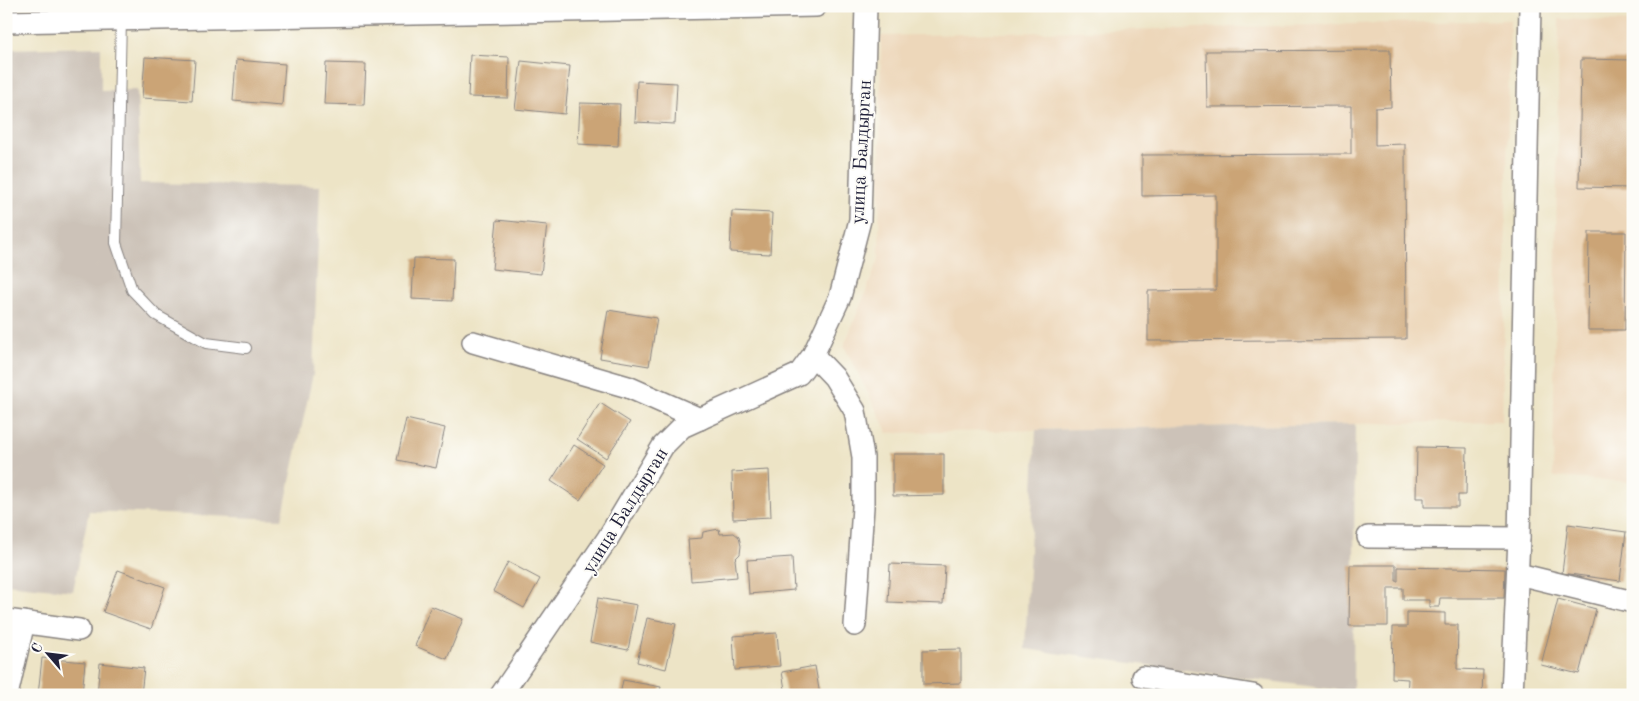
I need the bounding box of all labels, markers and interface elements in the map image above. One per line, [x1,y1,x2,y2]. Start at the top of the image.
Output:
street label: улица Балдырган [849,79,876,225]
street label: улица Балдырган [580,445,672,578]
north arrow [22,628,72,678]
text: С [29,641,46,656]

